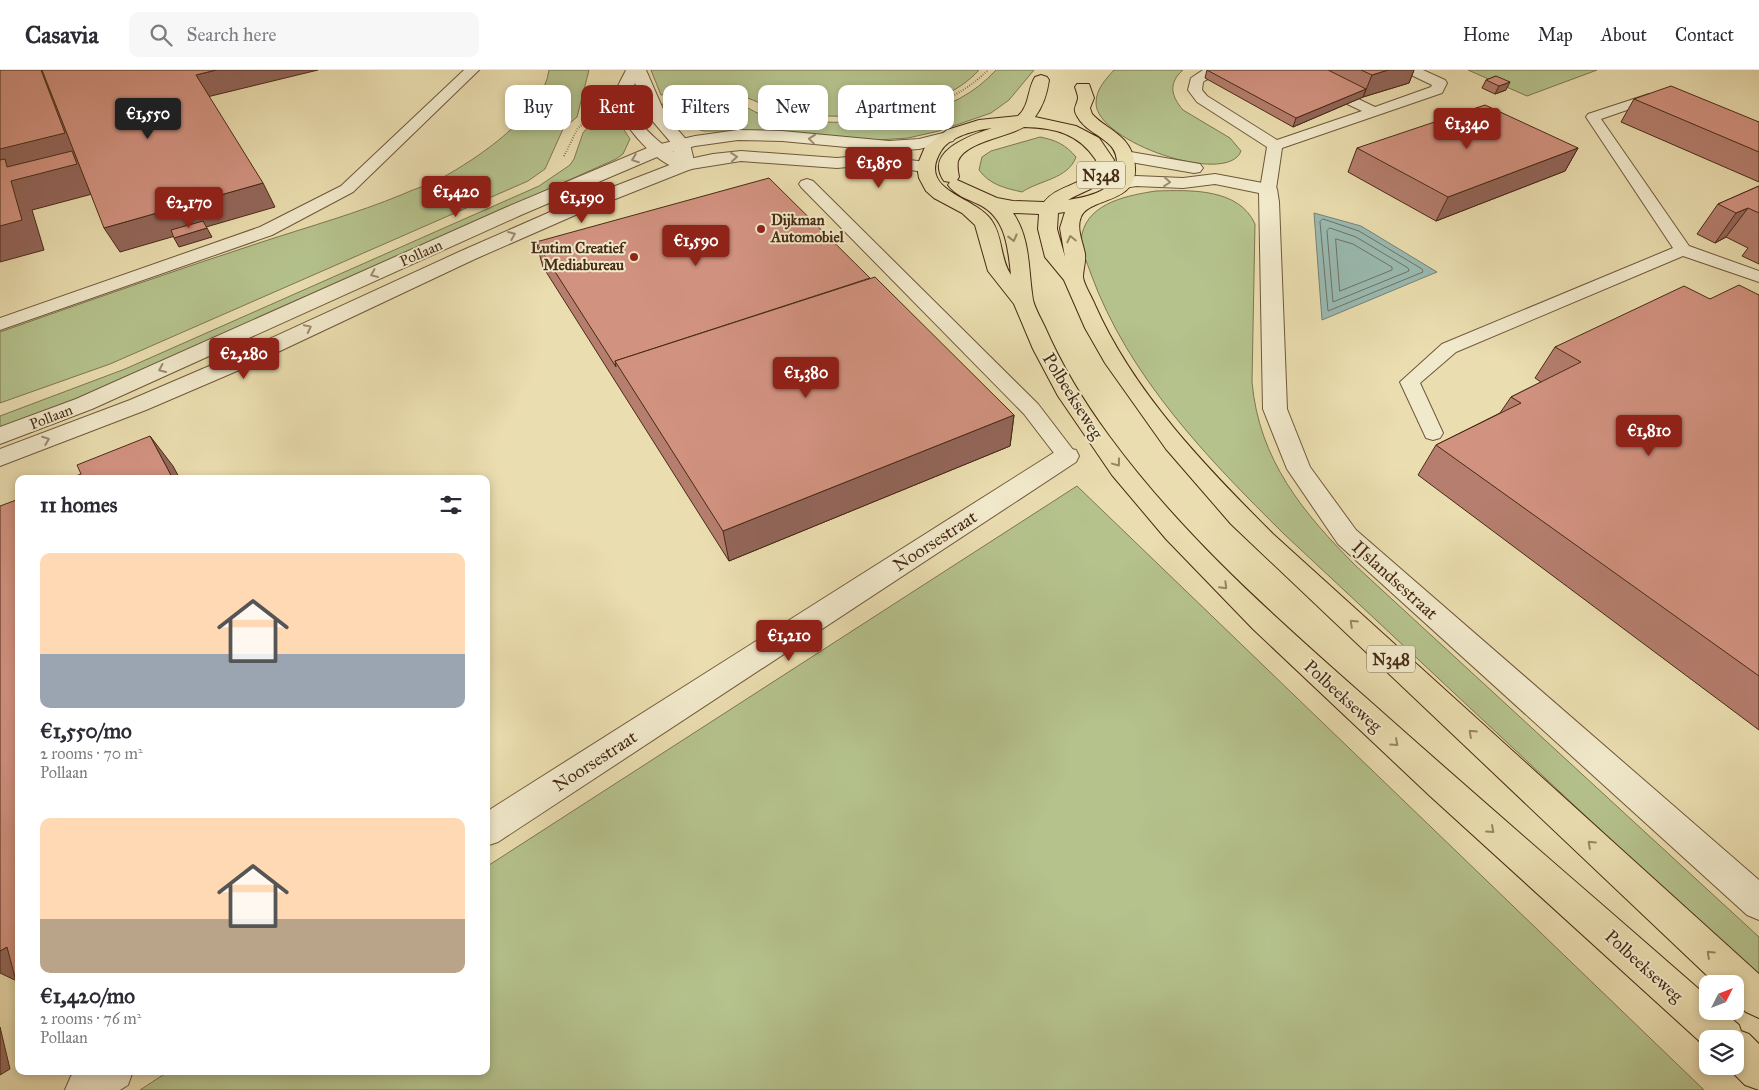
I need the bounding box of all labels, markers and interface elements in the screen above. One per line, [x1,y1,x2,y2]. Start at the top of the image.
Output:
search box [129,12,479,57]
text: Casavia [25,20,99,50]
icon: search [147,21,175,49]
text: Search here [187,23,276,46]
text: Home [1463,24,1510,46]
text: Map [1538,24,1573,46]
text: About [1601,24,1647,46]
text: Contact [1675,24,1734,46]
chip: Buy [505,85,571,130]
chip: Rent [581,85,653,130]
chip: Filters [663,85,748,130]
chip: New [758,85,828,130]
chip: Apartment [838,85,954,130]
pin: €1,550 [107,98,189,140]
text: €1,550 [126,104,170,123]
pin: €1,340 [1426,108,1508,150]
text: €1,340 [1445,114,1489,133]
one-way arrow [807,134,815,145]
pin: €1,850 [838,146,920,189]
one-way arrow [730,152,738,163]
one-way arrow [631,153,640,163]
text: €1,850 [856,153,902,172]
road number: N348 [1077,162,1125,188]
pin: €1,420 [415,176,497,218]
one-way arrow [1164,176,1172,187]
text: €1,420 [433,182,479,201]
pin: €1,190 [541,182,623,224]
pin: €2,170 [148,186,230,229]
text: €1,190 [560,188,604,207]
text: €2,170 [166,193,212,212]
place label: Dijkman Automobiel [770,211,845,246]
marker: Dijkman Automobiel [755,223,767,235]
pin: €1,590 [655,224,737,267]
one-way arrow [507,231,516,242]
text: €1,590 [673,231,719,250]
one-way arrow [1008,233,1018,241]
one-way arrow [1066,235,1077,244]
street label: Pollaan [397,236,445,270]
place label: Lutim Creatief Mediabureau [531,239,627,274]
marker: Lutim Creatief Mediabureau [628,251,640,263]
one-way arrow [370,267,379,278]
one-way arrow [302,325,311,335]
pin: €2,280 [203,338,285,380]
text: €2,280 [220,344,268,363]
street label: Polbeekseweg [1037,349,1108,444]
pin: €1,380 [765,356,847,399]
one-way arrow [158,363,167,374]
text: €1,380 [784,363,828,382]
street label: Pollaan [27,401,75,433]
pin: €1,810 [1608,414,1690,457]
text: €1,810 [1627,421,1671,440]
one-way arrow [41,436,49,446]
one-way arrow [1112,457,1120,466]
icon: filters [437,491,465,519]
text: 11 homes [40,492,117,518]
street label: Noorsestraat [889,505,982,576]
street label: IJslandsestraat [1347,536,1443,625]
one-way arrow [1218,580,1227,589]
icon: home [208,586,298,676]
pin: €1,210 [748,620,830,662]
one-way arrow [1349,620,1358,629]
text: €1,210 [767,626,811,645]
road number: N348 [1367,646,1415,672]
street label: Polbeekseweg [1299,655,1387,738]
text: €1,550/mo [40,718,132,744]
street label: Noorsestraat [549,725,642,796]
one-way arrow [1468,730,1477,739]
one-way arrow [1389,737,1398,746]
text: 2 rooms · 70 m² [40,744,143,763]
text: Pollaan [40,763,88,782]
one-way arrow [1485,824,1494,833]
one-way arrow [1588,841,1597,850]
icon: home [208,851,298,941]
street label: Polbeekseweg [1600,925,1688,1008]
one-way arrow [1707,951,1716,960]
north arrow [1699,975,1744,1020]
map controls [1699,975,1744,1075]
text: €1,420/mo [40,983,135,1009]
text: 2 rooms · 76 m² [40,1009,141,1028]
text: Pollaan [40,1028,88,1047]
button: layers [1699,1030,1744,1075]

